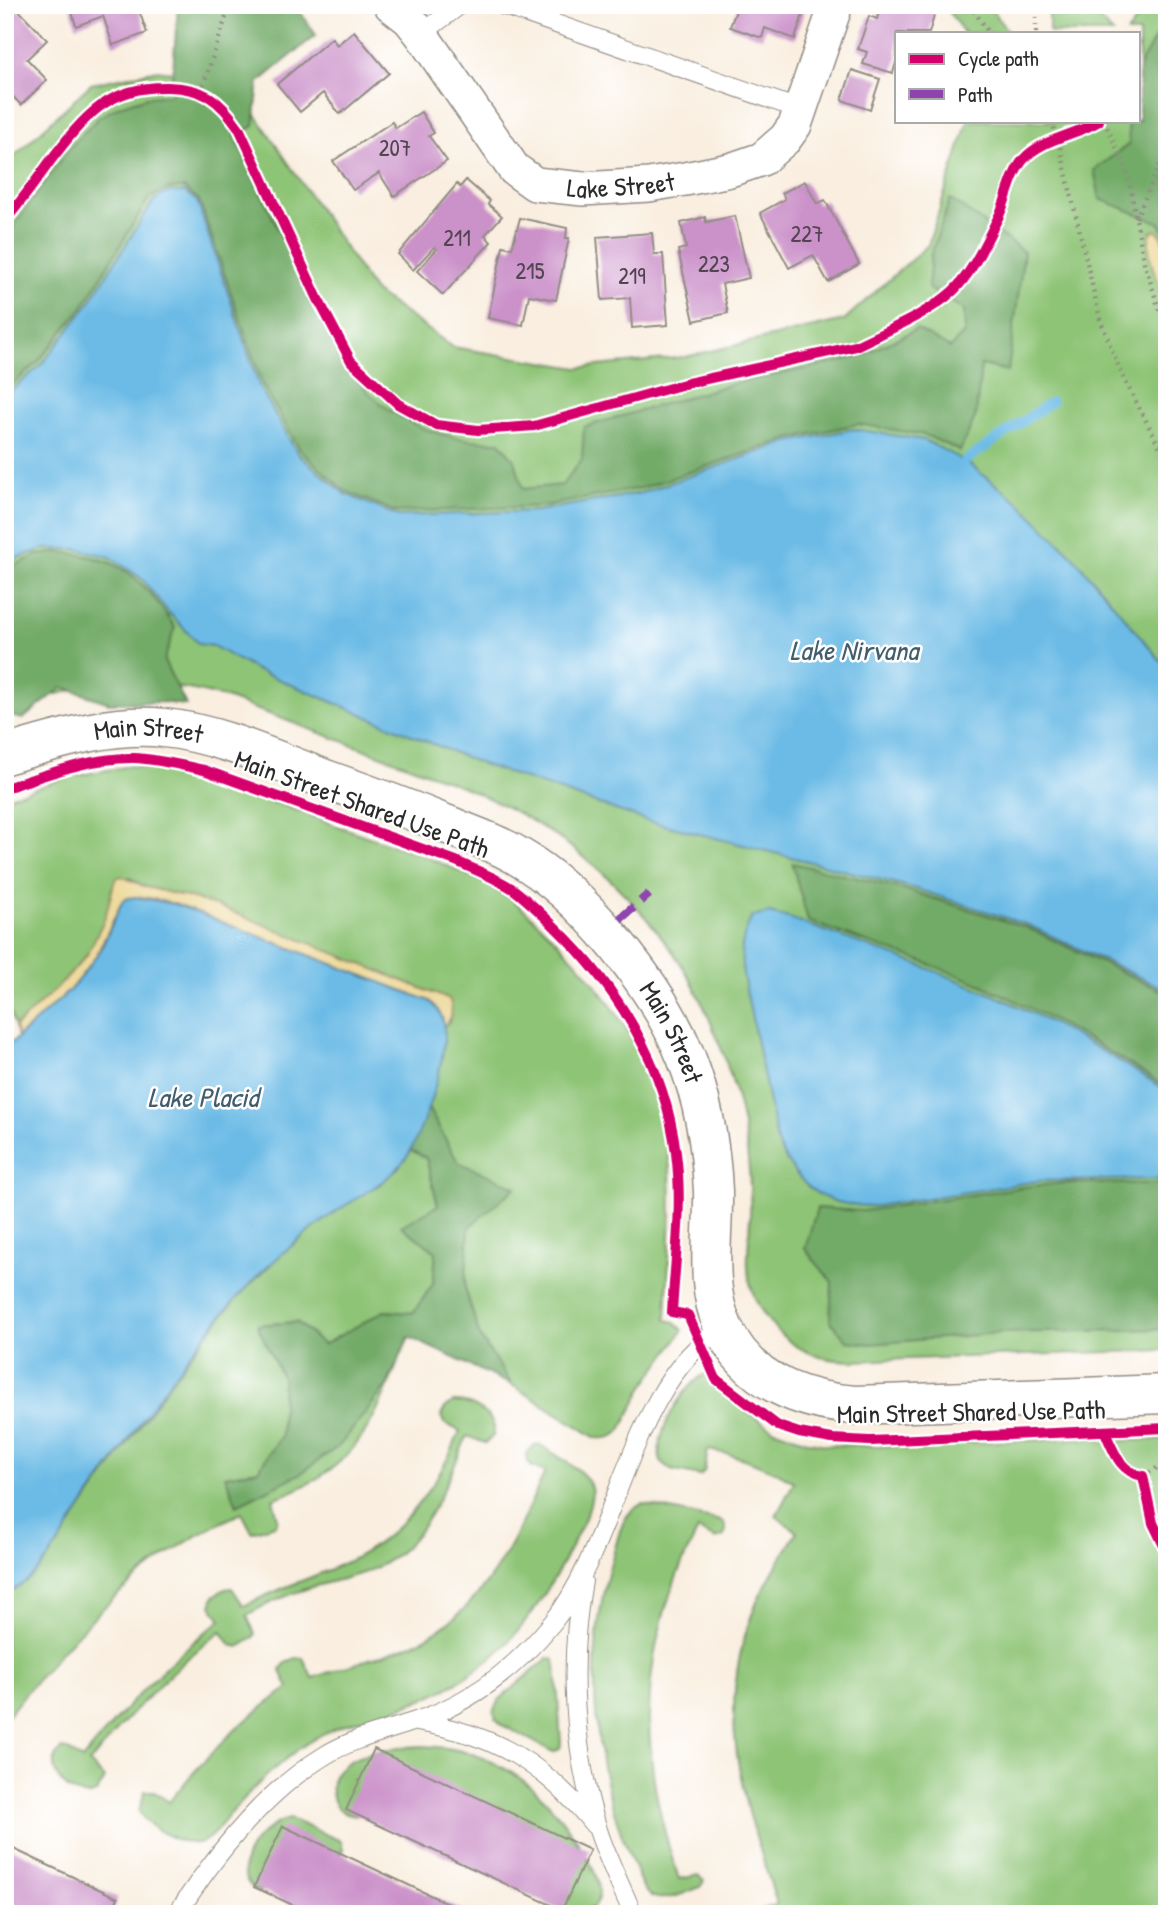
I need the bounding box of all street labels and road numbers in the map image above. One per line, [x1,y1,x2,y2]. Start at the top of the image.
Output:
street label: Lake Street [566,163,678,206]
street label: Main Street [91,709,208,752]
street label: Main Street Shared Use Path [230,741,494,866]
street label: Main Street [632,974,712,1088]
street label: Main Street Shared Use Path [836,1392,1106,1431]

